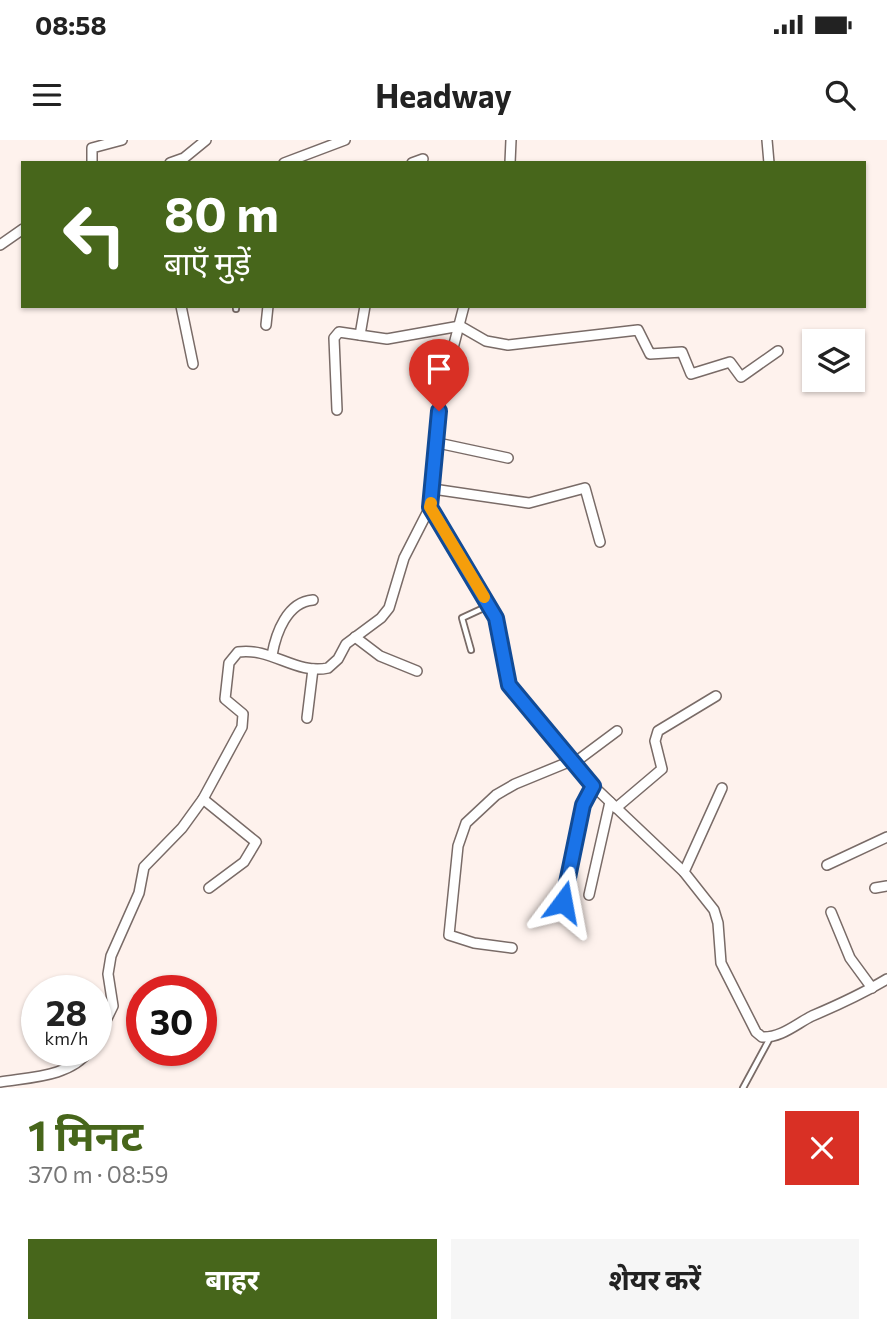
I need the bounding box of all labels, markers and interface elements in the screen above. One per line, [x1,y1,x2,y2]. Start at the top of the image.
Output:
text: 08:58 [35,9,106,40]
text: Headway [375,75,512,115]
icon: menu [28,76,66,114]
icon: search [821,76,859,114]
text: 80 m [164,182,279,242]
icon: left [49,189,140,280]
text: बाएँ मुड़ें [164,242,251,282]
map controls [802,329,865,392]
button: layers [802,329,865,392]
pin [409,339,469,411]
icon: arrive [420,350,458,388]
position arrow [526,865,600,939]
speed limit sign: 30 [126,975,217,1066]
text: 28 [46,990,87,1033]
text: km/h [45,1027,88,1049]
text: 1 मिनट [28,1108,143,1160]
button: close [785,1111,859,1185]
text: 370 m · 08:59 [28,1160,168,1188]
button: बाहर [28,1239,437,1319]
button: शेयर करें [451,1239,859,1319]

